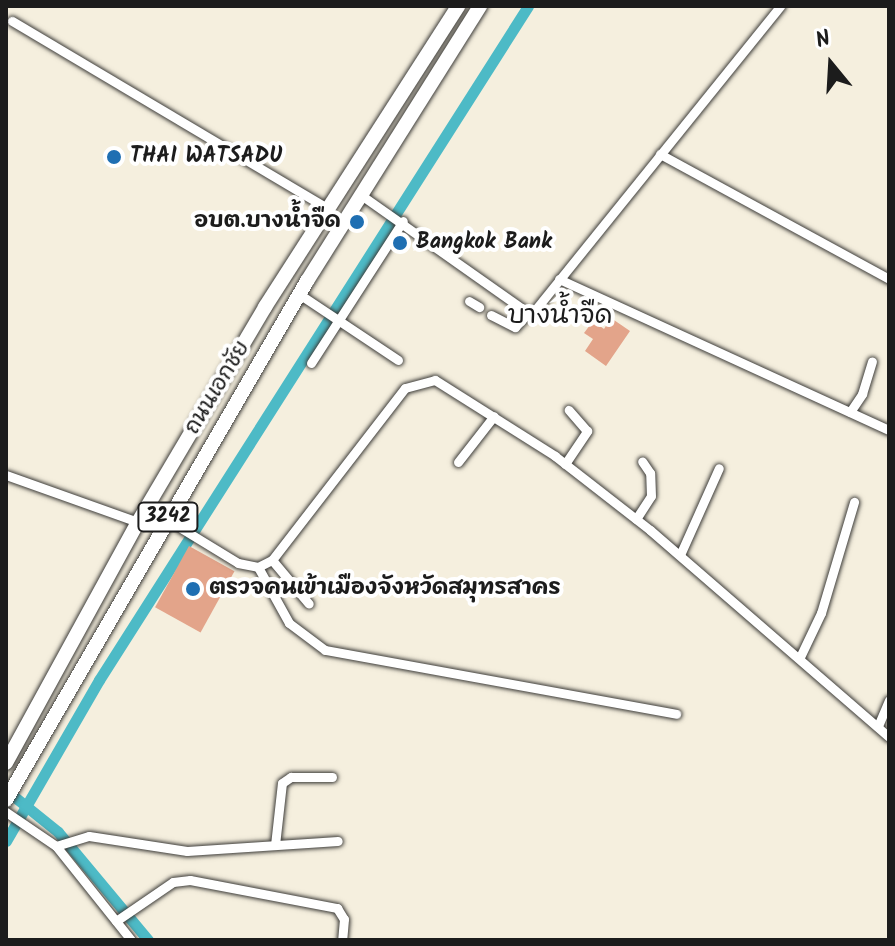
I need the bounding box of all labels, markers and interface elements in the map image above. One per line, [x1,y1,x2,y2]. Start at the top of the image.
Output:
text: N [811,22,835,59]
north arrow [791,24,871,104]
place label: THAI WATSADU [130,144,282,170]
marker: THAI WATSADU [105,148,123,166]
place label: อบต.บางน้ำจืด [194,209,341,235]
marker: อบต.บางน้ำจืด [348,213,366,231]
place label: Bangkok Bank [416,230,552,256]
marker: Bangkok Bank [391,234,409,252]
district label: บางน้ำจืด [508,301,612,333]
street label: ถนนเอกชัย [180,336,256,440]
road number: 3242 [136,501,200,533]
place label: ตรวจคนเข้าเมืองจังหวัดสมุทรสาคร [209,576,561,602]
marker: ตรวจคนเข้าเมืองจังหวัดสมุทรสาคร [184,580,202,598]

